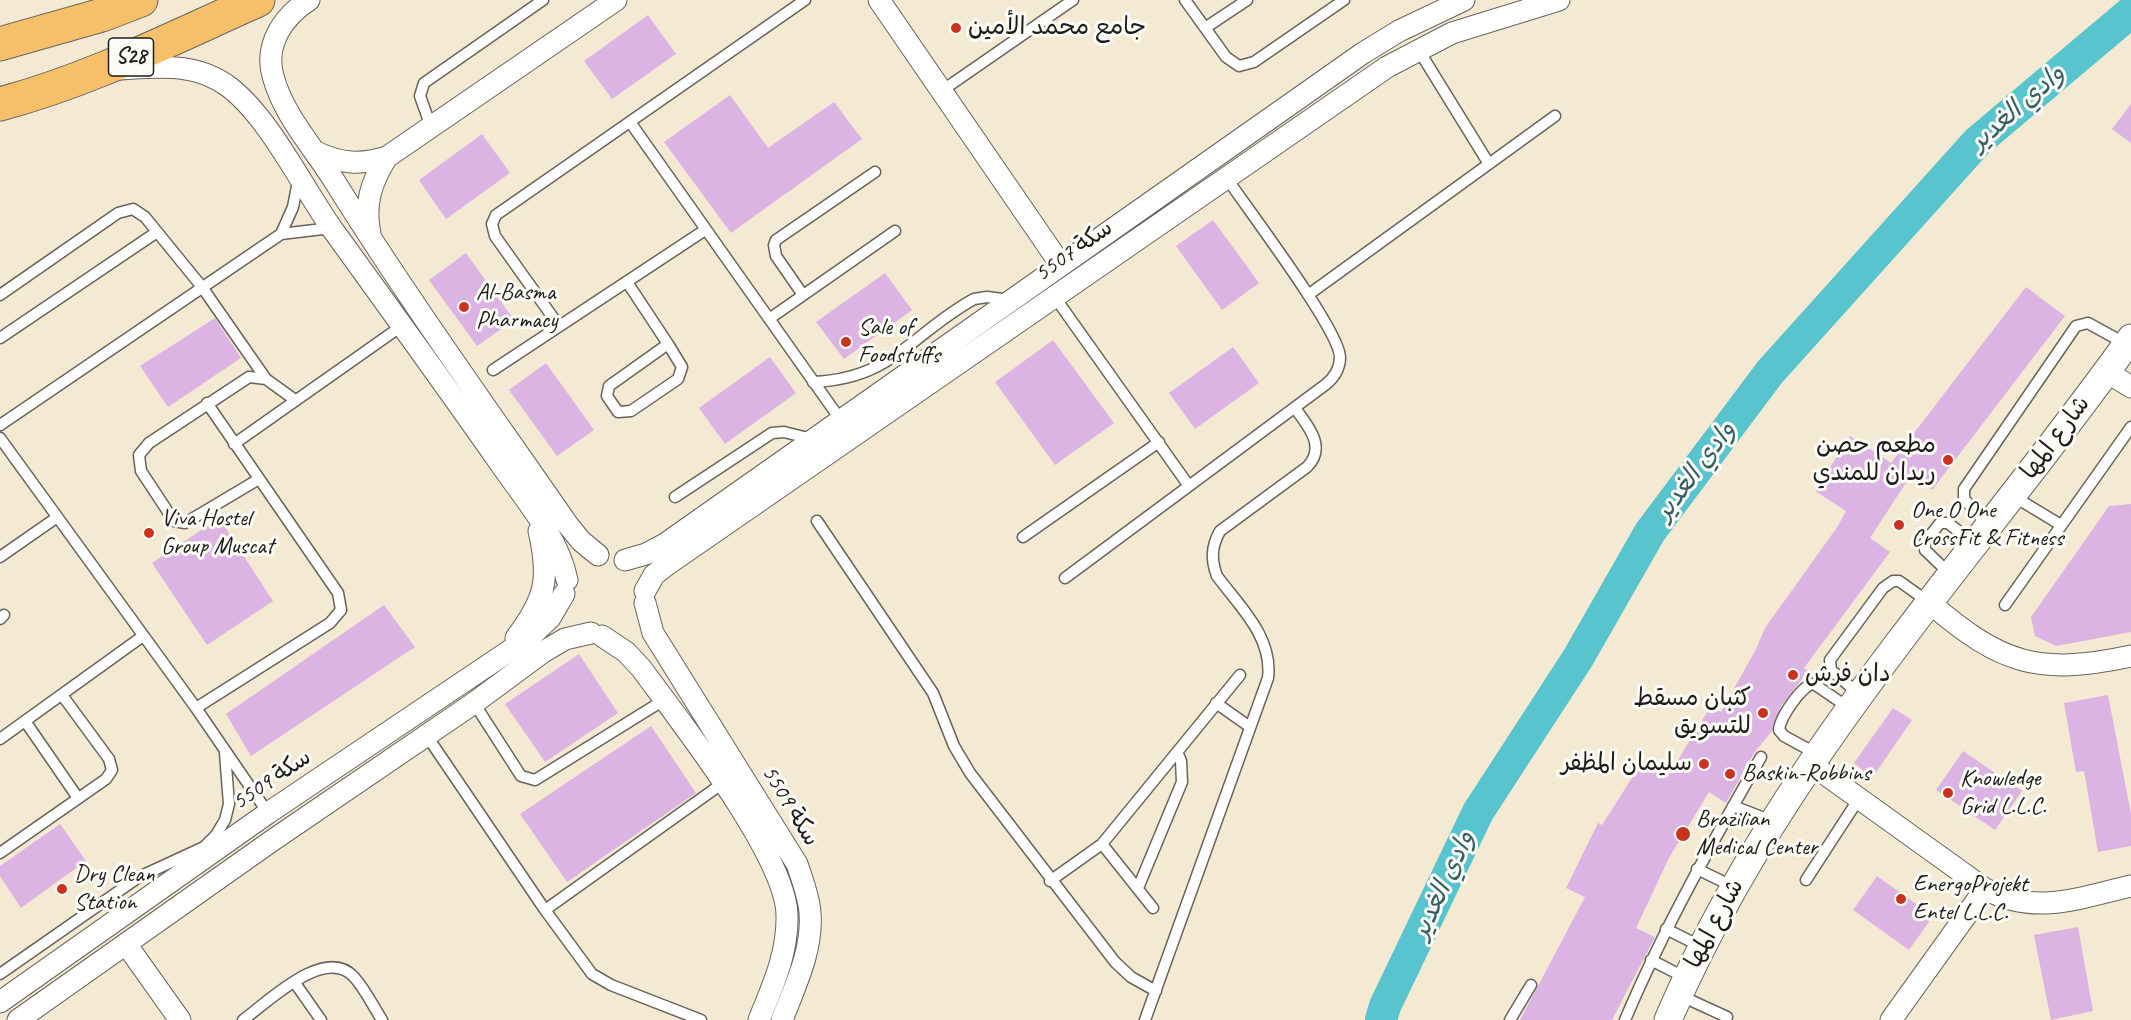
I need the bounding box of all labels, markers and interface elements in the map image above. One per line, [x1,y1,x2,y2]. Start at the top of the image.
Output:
place label: جامع محمد الأمين [968,14,1146,42]
marker: جامع محمد الأمين [949,21,963,35]
road number: S28 [108,38,154,76]
water label: وادي الغدير [1964,59,2072,157]
street label: سكة 5507 [1029,214,1119,288]
place label: Al-Basma Pharmacy [476,279,557,335]
marker: Al-Basma Pharmacy [457,300,471,314]
place label: Sale of Foodstuffs [858,314,940,370]
marker: Sale of Foodstuffs [839,335,853,349]
street label: شارع المها [2015,391,2097,485]
water label: وادي الغدير [1649,416,1743,526]
place label: مطعم حصن ريدان للمندي [1812,432,1936,488]
marker: مطعم حصن ريدان للمندي [1941,453,1955,467]
place label: One O One CrossFit & Fitness [1911,497,2063,553]
place label: Viva Hostel Group Muscat [161,505,274,561]
marker: One O One CrossFit & Fitness [1892,518,1906,532]
marker: Viva Hostel Group Muscat [142,526,156,540]
place label: دان فرش [1805,661,1891,689]
marker: دان فرش [1786,668,1800,682]
place label: كثبان مسقط للتسويق [1634,685,1751,741]
marker: كثبان مسقط للتسويق [1756,706,1770,720]
street label: سكة 5509 [227,743,317,817]
place label: سليمان المظفر [1561,750,1692,778]
marker: سليمان المظفر [1697,757,1711,771]
street label: سكة 5509 [755,760,825,852]
place label: Baskin-Robbins [1742,760,1870,788]
place label: Knowledge Grid L.L.C. [1960,765,2046,821]
marker: Baskin-Robbins [1723,767,1737,781]
marker: Knowledge Grid L.L.C. [1941,786,1955,800]
place label: Brazilian Medical Center [1696,806,1817,862]
marker: Brazilian Medical Center [1674,825,1692,843]
water label: وادي الغدير [1406,826,1482,944]
place label: Dry Clean Station [74,861,154,917]
place label: EnergoProjekt Entel L.L.C. [1913,871,2028,927]
street label: شارع المها [1679,874,1751,974]
marker: Dry Clean Station [55,882,69,896]
marker: EnergoProjekt Entel L.L.C. [1894,892,1908,906]

